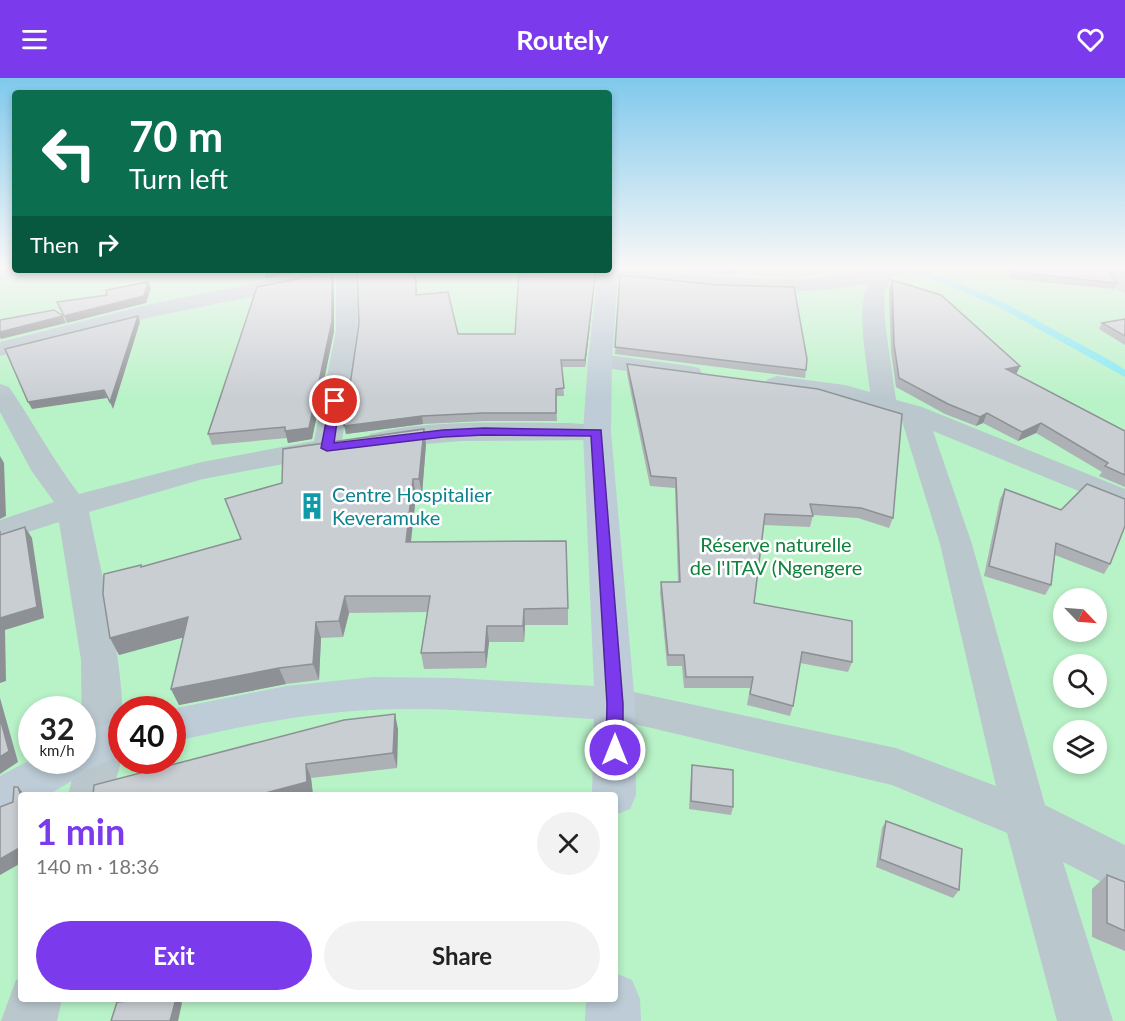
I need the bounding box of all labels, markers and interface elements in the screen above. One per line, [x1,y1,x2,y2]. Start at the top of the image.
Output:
icon: menu [18,23,51,56]
text: Routely [516,23,609,56]
icon: heart [1074,23,1107,56]
text: 70 m [129,111,223,161]
icon: left [30,114,108,192]
text: Turn left [129,162,228,195]
icon: right [91,228,124,261]
text: Then [30,231,79,258]
pin [309,375,360,426]
icon: arrive [318,384,351,417]
place label: Centre Hospitalier Keveramuke [332,482,493,529]
building icon: Centre Hospitalier Keveramuke [297,491,327,521]
park label: Réserve naturelle de l'ITAV (Ngengere [690,532,862,579]
north arrow [1053,588,1107,642]
map controls [1053,588,1107,774]
button: search [1053,654,1107,708]
speed limit sign: 40 [108,696,186,774]
text: 32 [40,710,74,746]
position arrow [583,718,647,782]
button: layers [1053,720,1107,774]
text: km/h [39,741,75,759]
text: 1 min [36,809,125,853]
button: close [537,812,600,875]
text: 140 m · 18:36 [36,854,159,878]
button: Exit [36,921,312,990]
button: Share [324,921,600,990]

